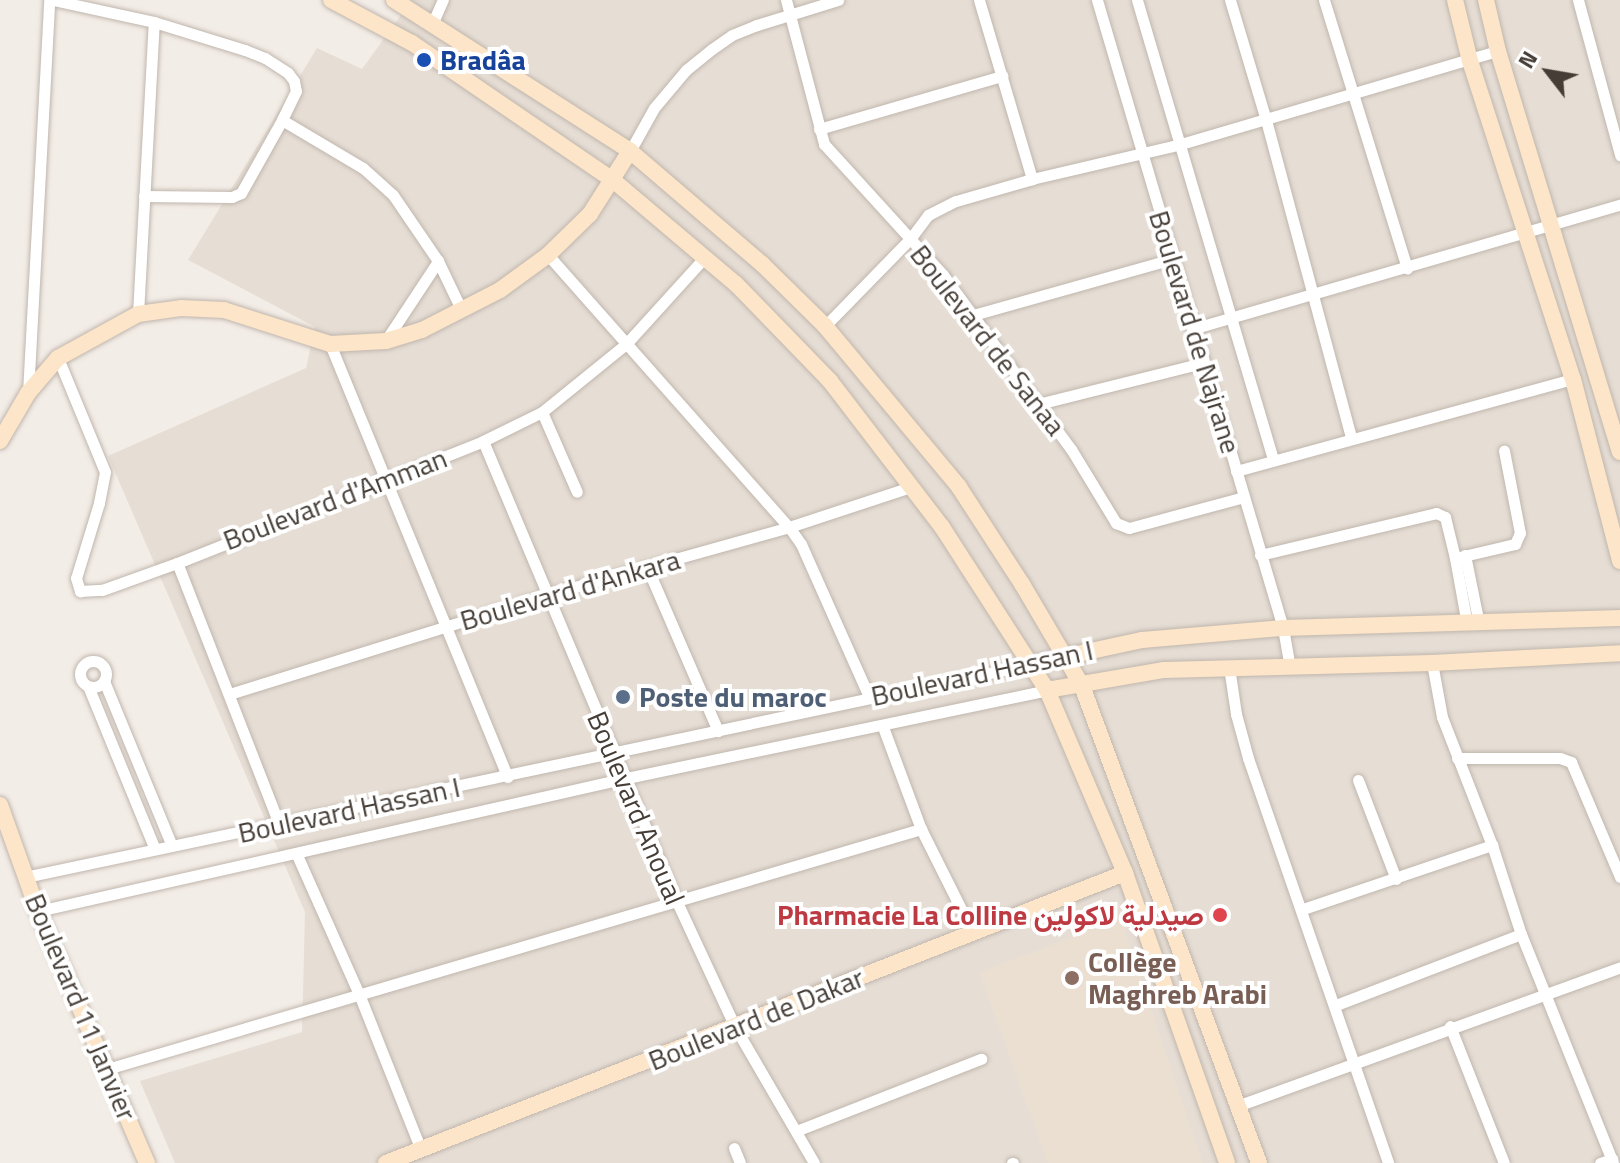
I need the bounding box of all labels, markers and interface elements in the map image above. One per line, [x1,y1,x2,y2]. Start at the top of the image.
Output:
north arrow [1508,32,1588,112]
place label: Bradâa [440,43,526,77]
text: N [1509,44,1546,75]
marker: Bradâa [415,51,433,69]
street label: Boulevard de Najrane [1142,207,1248,457]
street label: Boulevard de Sanaa [903,238,1073,442]
street label: Boulevard d'Amman [218,441,452,557]
street label: Boulevard d'Ankara [456,543,684,637]
street label: Boulevard Hassan I [868,633,1096,713]
place label: Poste du maroc [639,680,827,714]
marker: Poste du maroc [614,688,632,706]
street label: Boulevard Anoual [580,706,692,910]
street label: Boulevard Hassan I [235,770,463,850]
street label: Boulevard 11 Janvier [18,889,144,1125]
place label: Pharmacie La Colline صيدلية لاكولين [777,898,1204,932]
marker: Pharmacie La Colline صيدلية لاكولين [1211,906,1229,924]
place label: Collège Maghreb Arabi [1088,945,1267,1011]
street label: Boulevard de Dakar [643,961,869,1077]
marker: Collège Maghreb Arabi [1063,969,1081,987]

